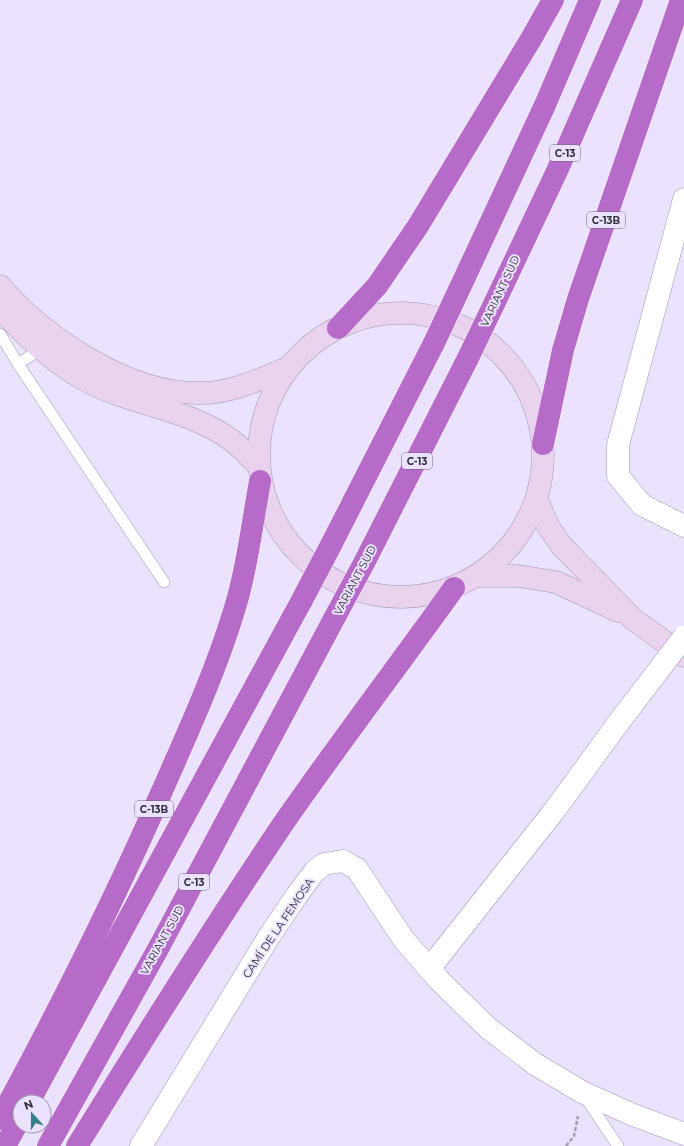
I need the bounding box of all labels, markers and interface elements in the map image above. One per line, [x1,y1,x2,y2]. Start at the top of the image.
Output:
road number: C-13 [550,145,580,161]
road number: C-13B [587,212,625,228]
street label: VARIANT SUD [477,253,523,329]
road number: C-13 [402,453,432,469]
street label: VARIANT SUD [331,543,379,617]
road number: C-13B [135,801,173,817]
road number: C-13 [179,874,209,890]
street label: CAMÍ DE LA FEMOSA [239,875,317,981]
street label: VARIANT SUD [137,903,187,977]
north arrow [12,1094,52,1134]
text: N [22,1097,35,1113]

